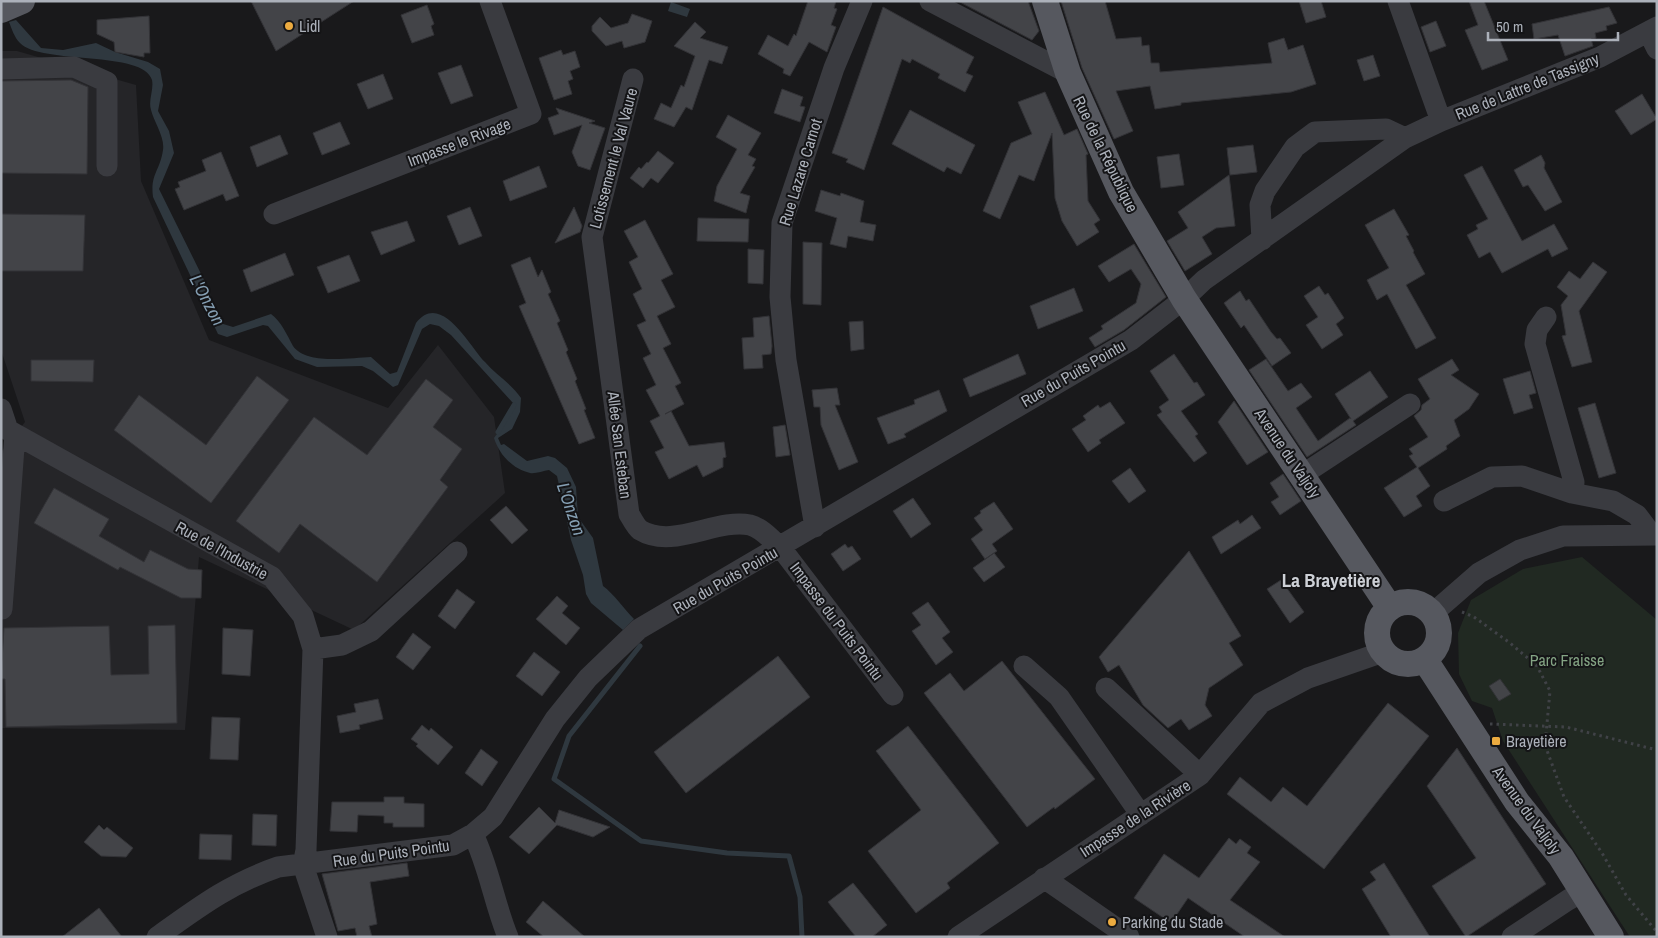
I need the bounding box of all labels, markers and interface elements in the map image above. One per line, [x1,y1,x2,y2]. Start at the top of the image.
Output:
scale bar [1488,10,1618,42]
place label: Lidl [299,15,320,37]
text: 50 m [1496,16,1523,37]
marker: Lidl [283,20,295,32]
street label: Rue de Lattre de Tassigny [1452,47,1603,125]
street label: Lotissement le Val Vaure [584,85,642,231]
street label: Rue de la République [1068,92,1144,216]
street label: Impasse le Rivage [404,112,514,172]
street label: Rue Lazare Carnot [773,115,827,228]
water label: L'Onzon [184,270,231,330]
street label: Rue du Puits Pointu [1017,334,1129,412]
street label: Allée San Esteban [602,389,637,500]
street label: Avenue du Valjoly [1249,403,1326,503]
water label: L'Onzon [551,479,592,539]
street label: Rue de l'Industrie [172,516,272,584]
street label: Rue du Puits Pointu [669,541,781,619]
street label: Impasse du Puits Pointu [785,557,889,685]
district label: La Brayetière [1282,567,1381,593]
park label: Parc Fraisse [1530,649,1604,671]
place label: Brayetière [1506,730,1567,752]
marker: Brayetière [1490,735,1502,747]
street label: Avenue du Valjoly [1487,761,1567,859]
street label: Impasse de la Rivière [1075,774,1195,862]
street label: Rue du Puits Pointu [331,834,451,872]
place label: Parking du Stade [1122,911,1223,933]
marker: Parking du Stade [1106,916,1118,928]

